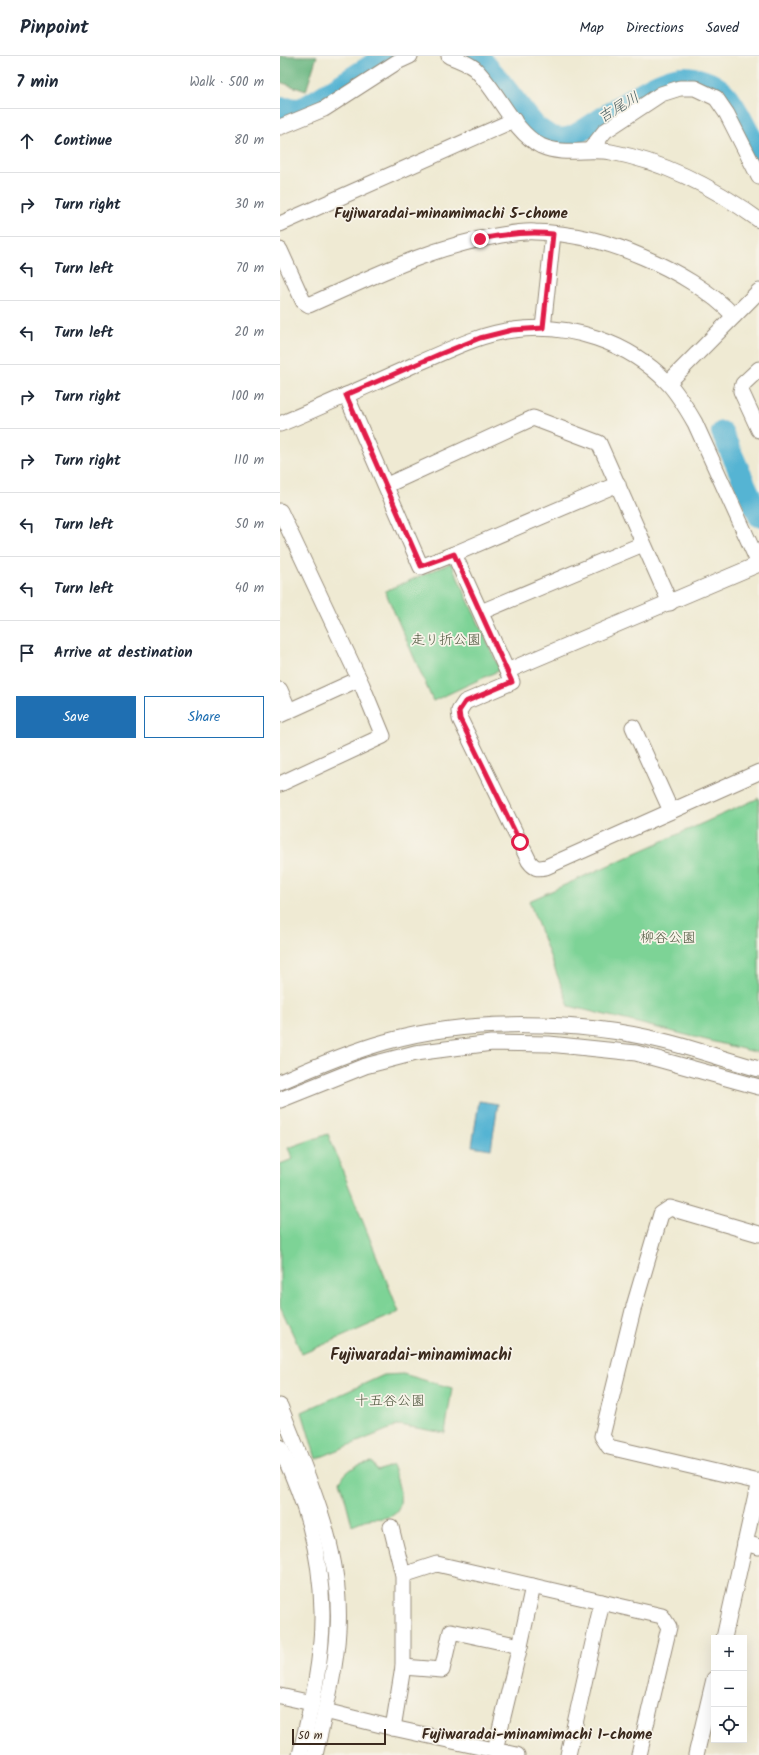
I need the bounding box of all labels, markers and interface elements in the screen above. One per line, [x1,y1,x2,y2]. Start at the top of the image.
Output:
text: Pinpoint [20,13,89,43]
text: Map [579,17,604,39]
text: Directions [626,17,684,39]
text: Saved [706,17,739,39]
text: 7 min [16,69,58,96]
text: Walk · 500 m [189,72,264,93]
water label: 吉尾川 [594,86,644,130]
text: Continue [54,129,112,153]
icon: ahead [16,130,38,152]
text: 80 m [234,130,264,151]
text: Turn right [54,193,121,217]
icon: right [16,194,38,216]
text: 30 m [235,194,264,215]
district label: Fujiwaradai-minamimachi 5-chome [334,202,569,226]
route end [471,230,489,248]
text: Turn left [54,257,114,281]
icon: left [16,258,38,280]
text: 70 m [236,258,264,279]
text: Turn left [54,321,114,345]
icon: left [16,322,38,344]
text: 20 m [234,322,264,343]
text: Turn right [54,385,121,409]
icon: right [16,386,38,408]
text: 100 m [231,386,264,407]
text: Turn right [54,449,121,473]
icon: right [16,450,38,472]
text: 110 m [234,450,264,471]
text: Turn left [54,513,114,537]
icon: left [16,514,38,536]
text: 50 m [235,514,264,535]
text: Turn left [54,577,114,601]
icon: left [16,578,38,600]
text: 40 m [235,578,264,599]
park label: 走り折公園 [411,629,481,651]
text: Arrive at destination [54,641,193,665]
icon: arrive [16,642,38,664]
button: Save [16,696,136,738]
button: Share [144,696,264,738]
route start [511,833,529,851]
park label: 柳谷公園 [640,927,696,949]
district label: Fujiwaradai-minamimachi [330,1343,513,1368]
park label: 十五谷公園 [355,1390,425,1412]
map controls [711,1635,747,1743]
button: + [711,1635,747,1671]
button: − [711,1671,747,1707]
button: locate [711,1707,747,1743]
district label: Fujiwaradai-minamimachi 1-chome [422,1723,653,1747]
scale bar [292,1727,386,1746]
text: 50 m [298,1727,323,1745]

